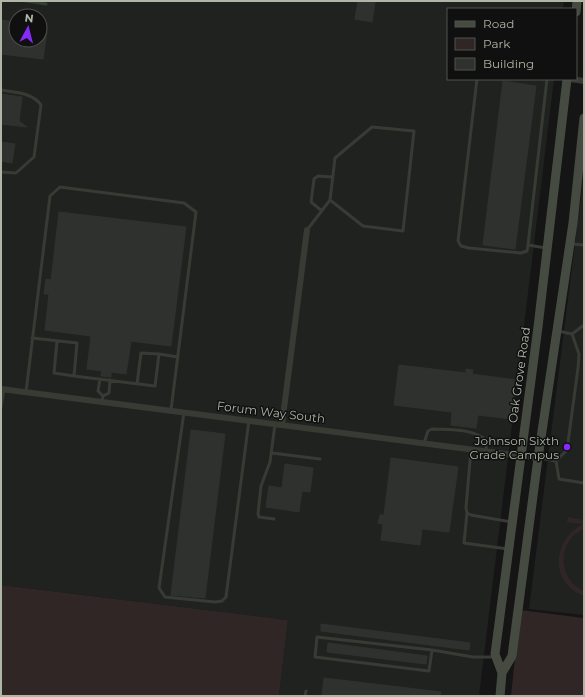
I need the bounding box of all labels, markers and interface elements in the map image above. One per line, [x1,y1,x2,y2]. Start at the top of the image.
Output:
north arrow [8,8,48,48]
legend [447,8,577,80]
text: N [24,11,34,26]
text: Road [483,16,514,31]
text: Park [483,36,511,51]
text: Building [483,56,534,71]
street label: Oak Grove Road [505,326,533,424]
street label: Forum Way South [216,398,326,426]
place label: Johnson Sixth Grade Campus [470,433,559,462]
marker: Johnson Sixth Grade Campus [562,442,572,452]

